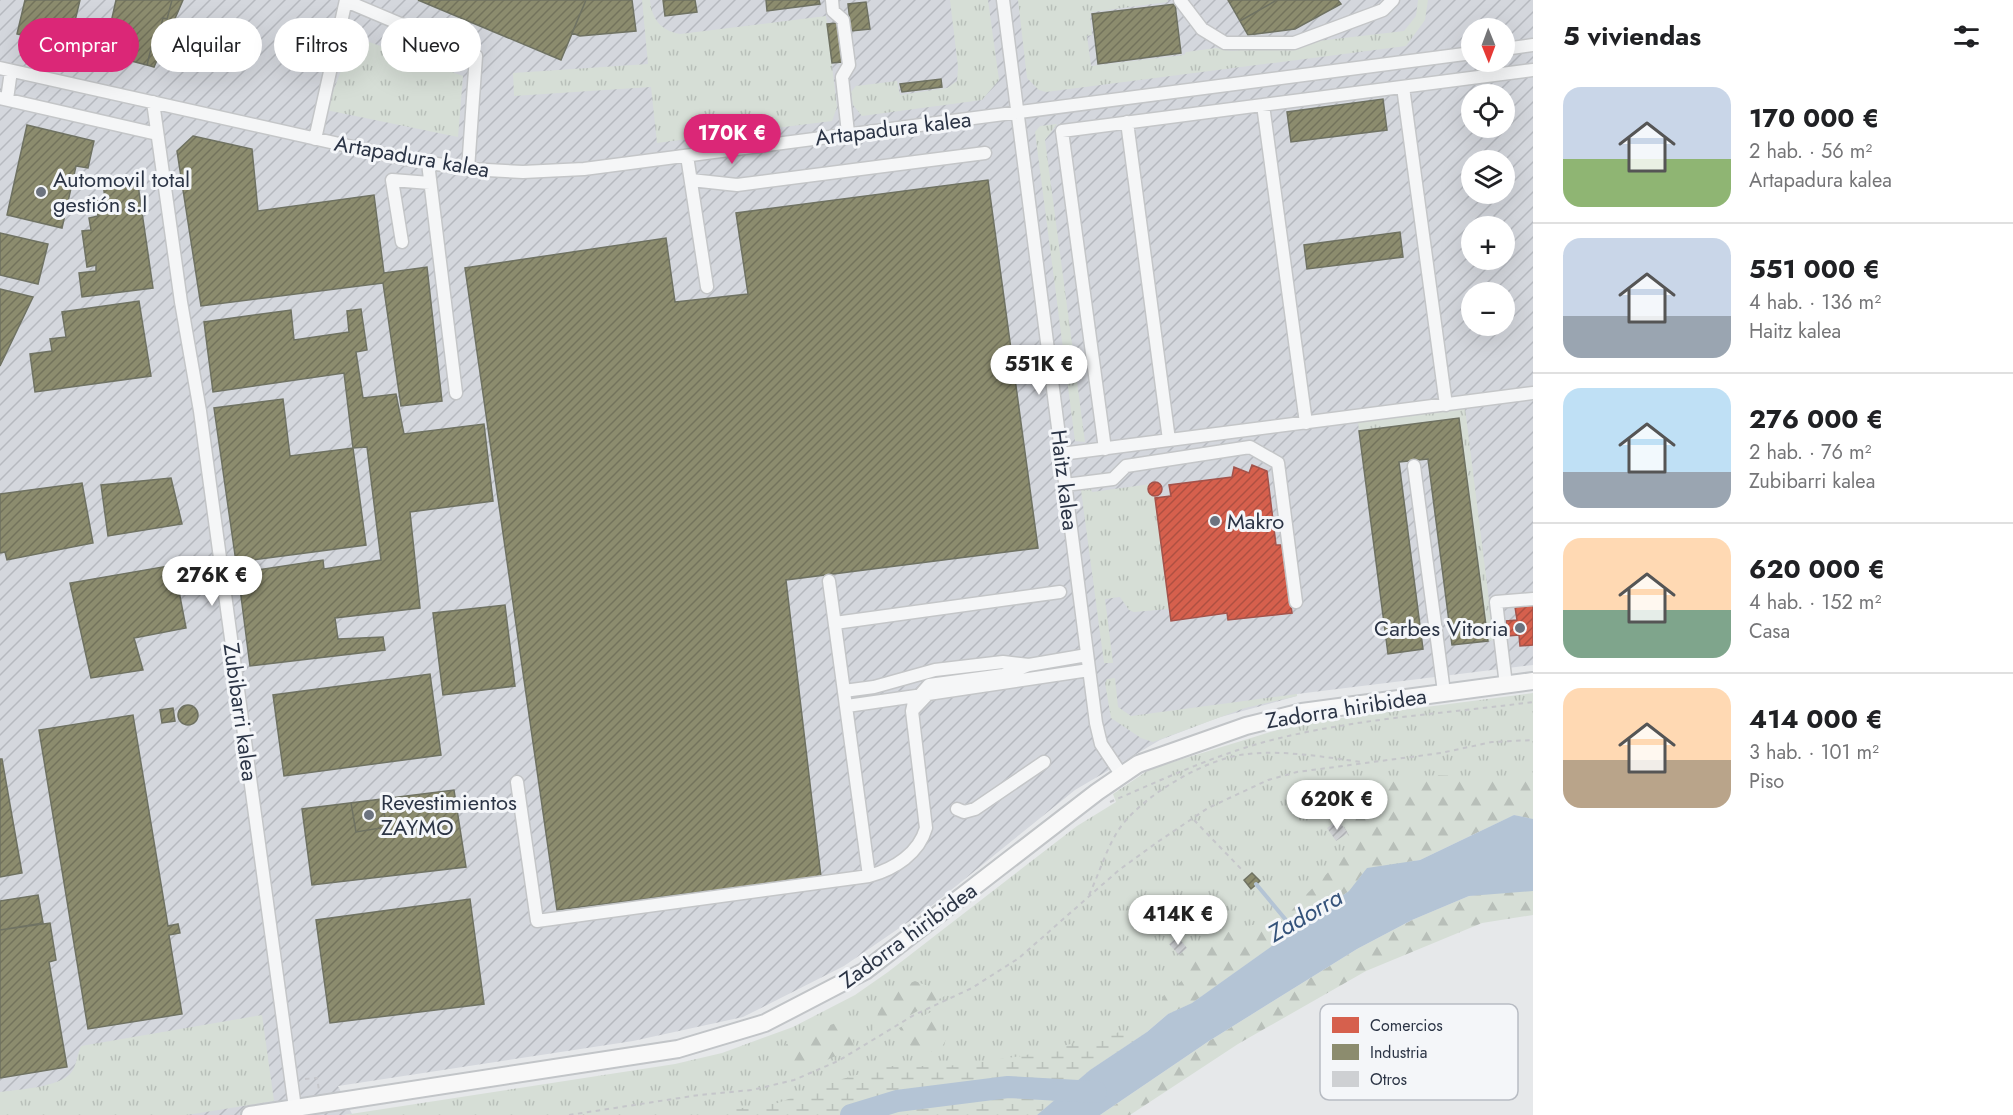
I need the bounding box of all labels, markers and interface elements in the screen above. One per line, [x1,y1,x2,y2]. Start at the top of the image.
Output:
text: 5 viviendas [1563,17,1701,55]
chip: Comprar [18,18,139,72]
chip: Alquilar [151,18,262,72]
chip: Filtros [274,18,369,72]
chip: Nuevo [381,18,481,72]
north arrow [1461,18,1515,72]
map controls [1461,18,1515,336]
icon: filters [1950,20,1983,53]
button: locate [1461,84,1515,138]
text: 170 000 € [1749,99,1879,137]
street label: Artapadura kalea [813,103,973,153]
icon: home [1611,111,1683,183]
pin: 170K € [683,114,781,165]
text: 170K € [698,119,766,148]
street label: Artapadura kalea [332,127,492,185]
text: 2 hab. · 56 m² [1749,137,1872,166]
button: layers [1461,150,1515,204]
place label: Automovil total gestión s.l [53,163,190,220]
text: Artapadura kalea [1749,166,1892,195]
marker: Automovil total gestión s.l [34,185,48,199]
button: + [1461,216,1515,270]
text: 551 000 € [1749,250,1880,288]
icon: home [1611,262,1683,334]
button: − [1461,282,1515,336]
text: 4 hab. · 136 m² [1749,288,1881,317]
text: Haitz kalea [1749,317,1841,346]
pin: 551K € [990,345,1088,396]
text: 551K € [1004,350,1074,379]
text: 276 000 € [1749,400,1883,438]
icon: home [1611,412,1683,484]
street label: Haitz kalea [1043,428,1087,532]
text: 2 hab. · 76 m² [1749,438,1871,467]
text: Zubibarri kalea [1749,467,1875,496]
place label: Makro [1227,505,1284,537]
marker: Makro [1208,514,1222,528]
text: 620 000 € [1749,550,1885,588]
pin: 276K € [163,556,261,607]
text: 276K € [176,561,248,590]
icon: home [1611,562,1683,634]
text: 4 hab. · 152 m² [1749,588,1881,617]
place label: Carbes Vitoria [1374,612,1508,644]
text: Casa [1749,617,1790,646]
marker: Carbes Vitoria [1513,621,1527,635]
street label: Zubibarri kalea [215,641,267,783]
street label: Zadorra hiribidea [1263,679,1429,737]
text: 414 000 € [1749,700,1883,738]
icon: home [1611,712,1683,784]
text: 3 hab. · 101 m² [1749,738,1879,767]
text: Piso [1749,767,1784,796]
pin: 620K € [1288,780,1386,831]
text: 620K € [1301,785,1373,814]
place label: Revestimientos ZAYMO [381,786,517,843]
marker: Revestimientos ZAYMO [362,808,376,822]
street label: Zadorra hiribidea [833,874,983,996]
water label: Zadorra [1260,880,1349,951]
pin: 414K € [1129,895,1227,946]
text: 414K € [1142,900,1214,929]
legend [1320,1004,1518,1100]
text: Comercios [1370,1014,1443,1037]
text: Industria [1370,1041,1427,1064]
text: Otros [1370,1068,1407,1091]

